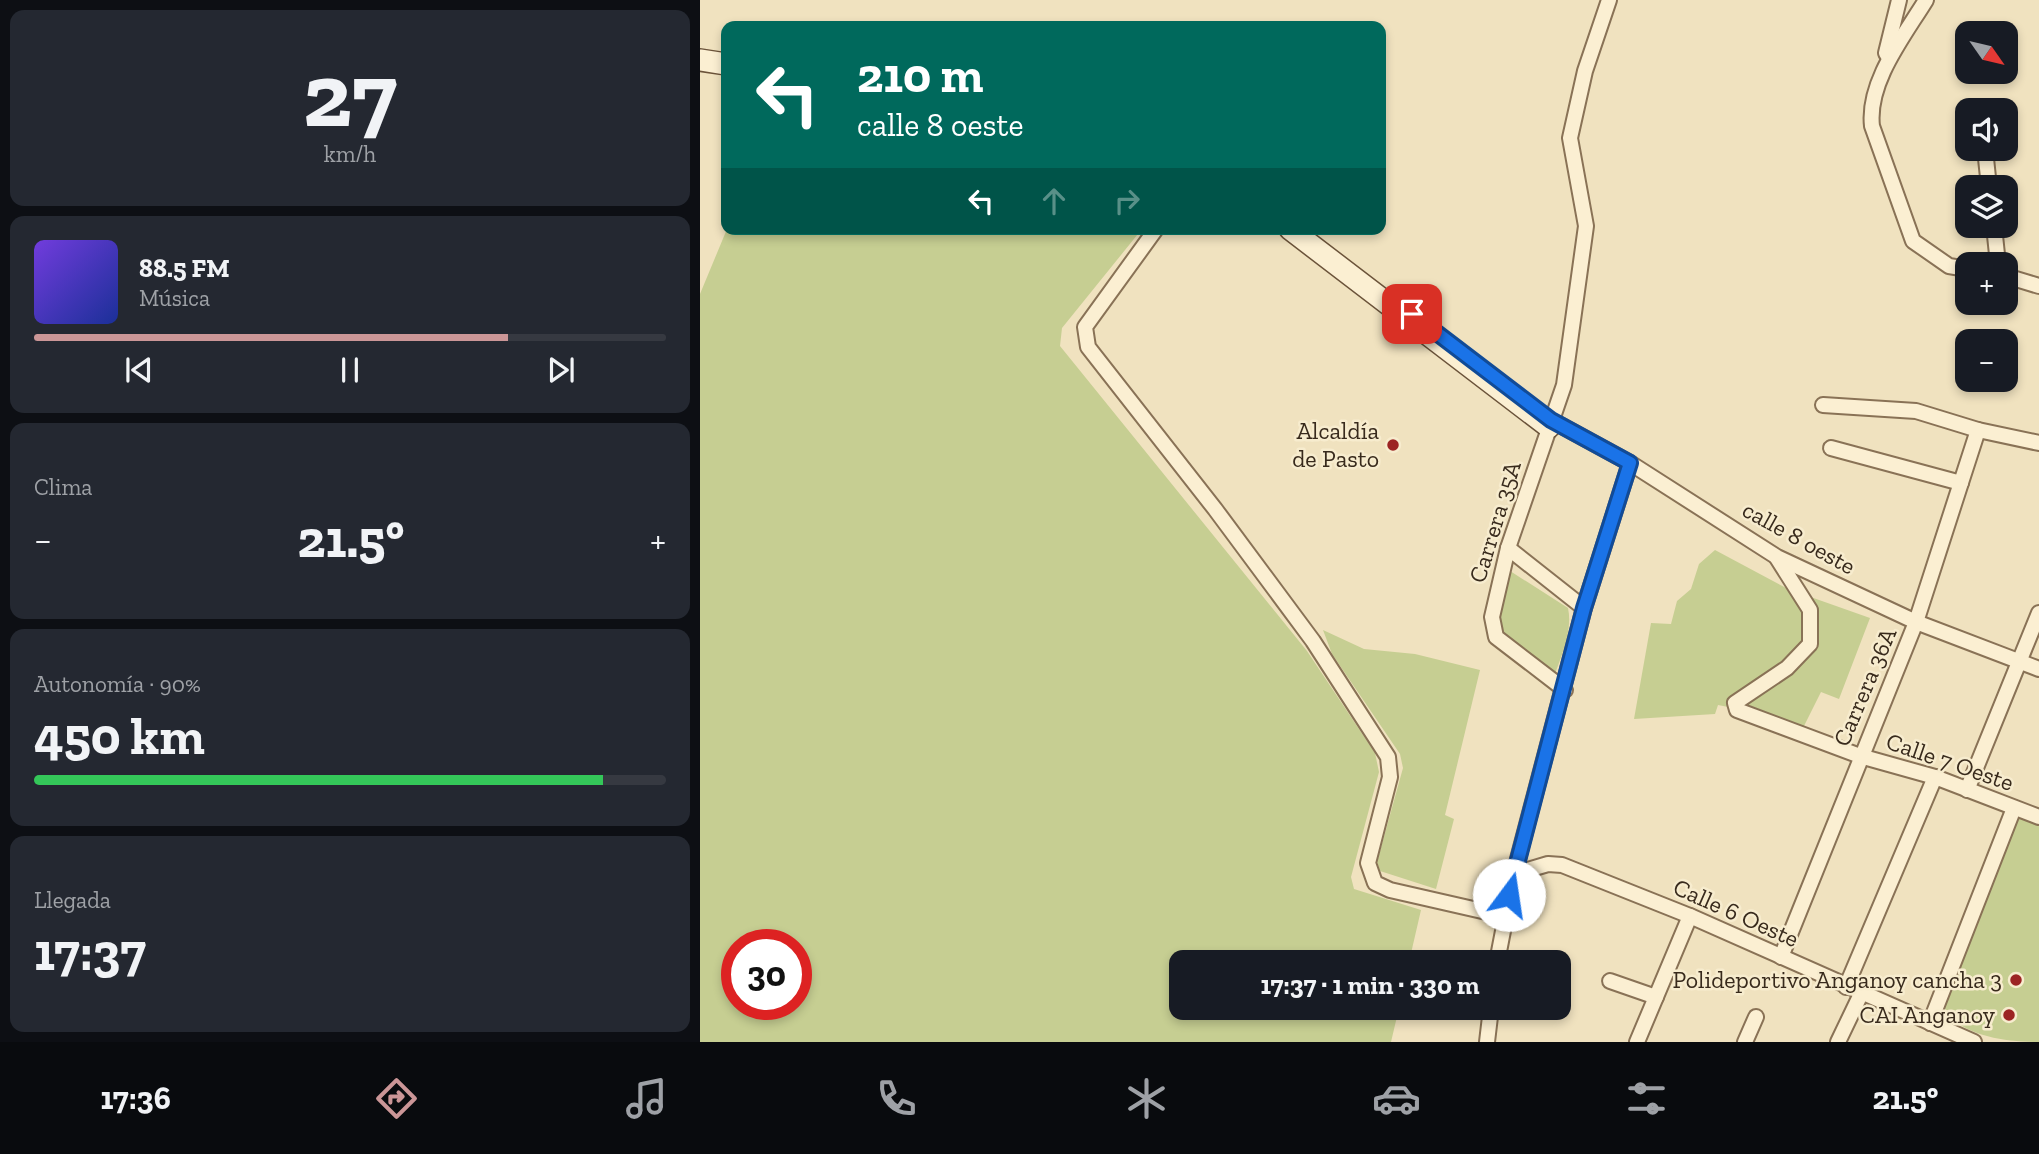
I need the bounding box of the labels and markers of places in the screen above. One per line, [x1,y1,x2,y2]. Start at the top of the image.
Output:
pin [1382,284,1442,344]
place label: Alcaldía de Pasto [1292,416,1379,473]
marker: Alcaldía de Pasto [1385,437,1401,453]
place label: Polideportivo Anganoy cancha 3 [1673,965,2002,994]
marker: Polideportivo Anganoy cancha 3 [2008,972,2024,988]
place label: CAI Anganoy [1859,1000,1996,1029]
marker: CAI Anganoy [2001,1007,2017,1023]

